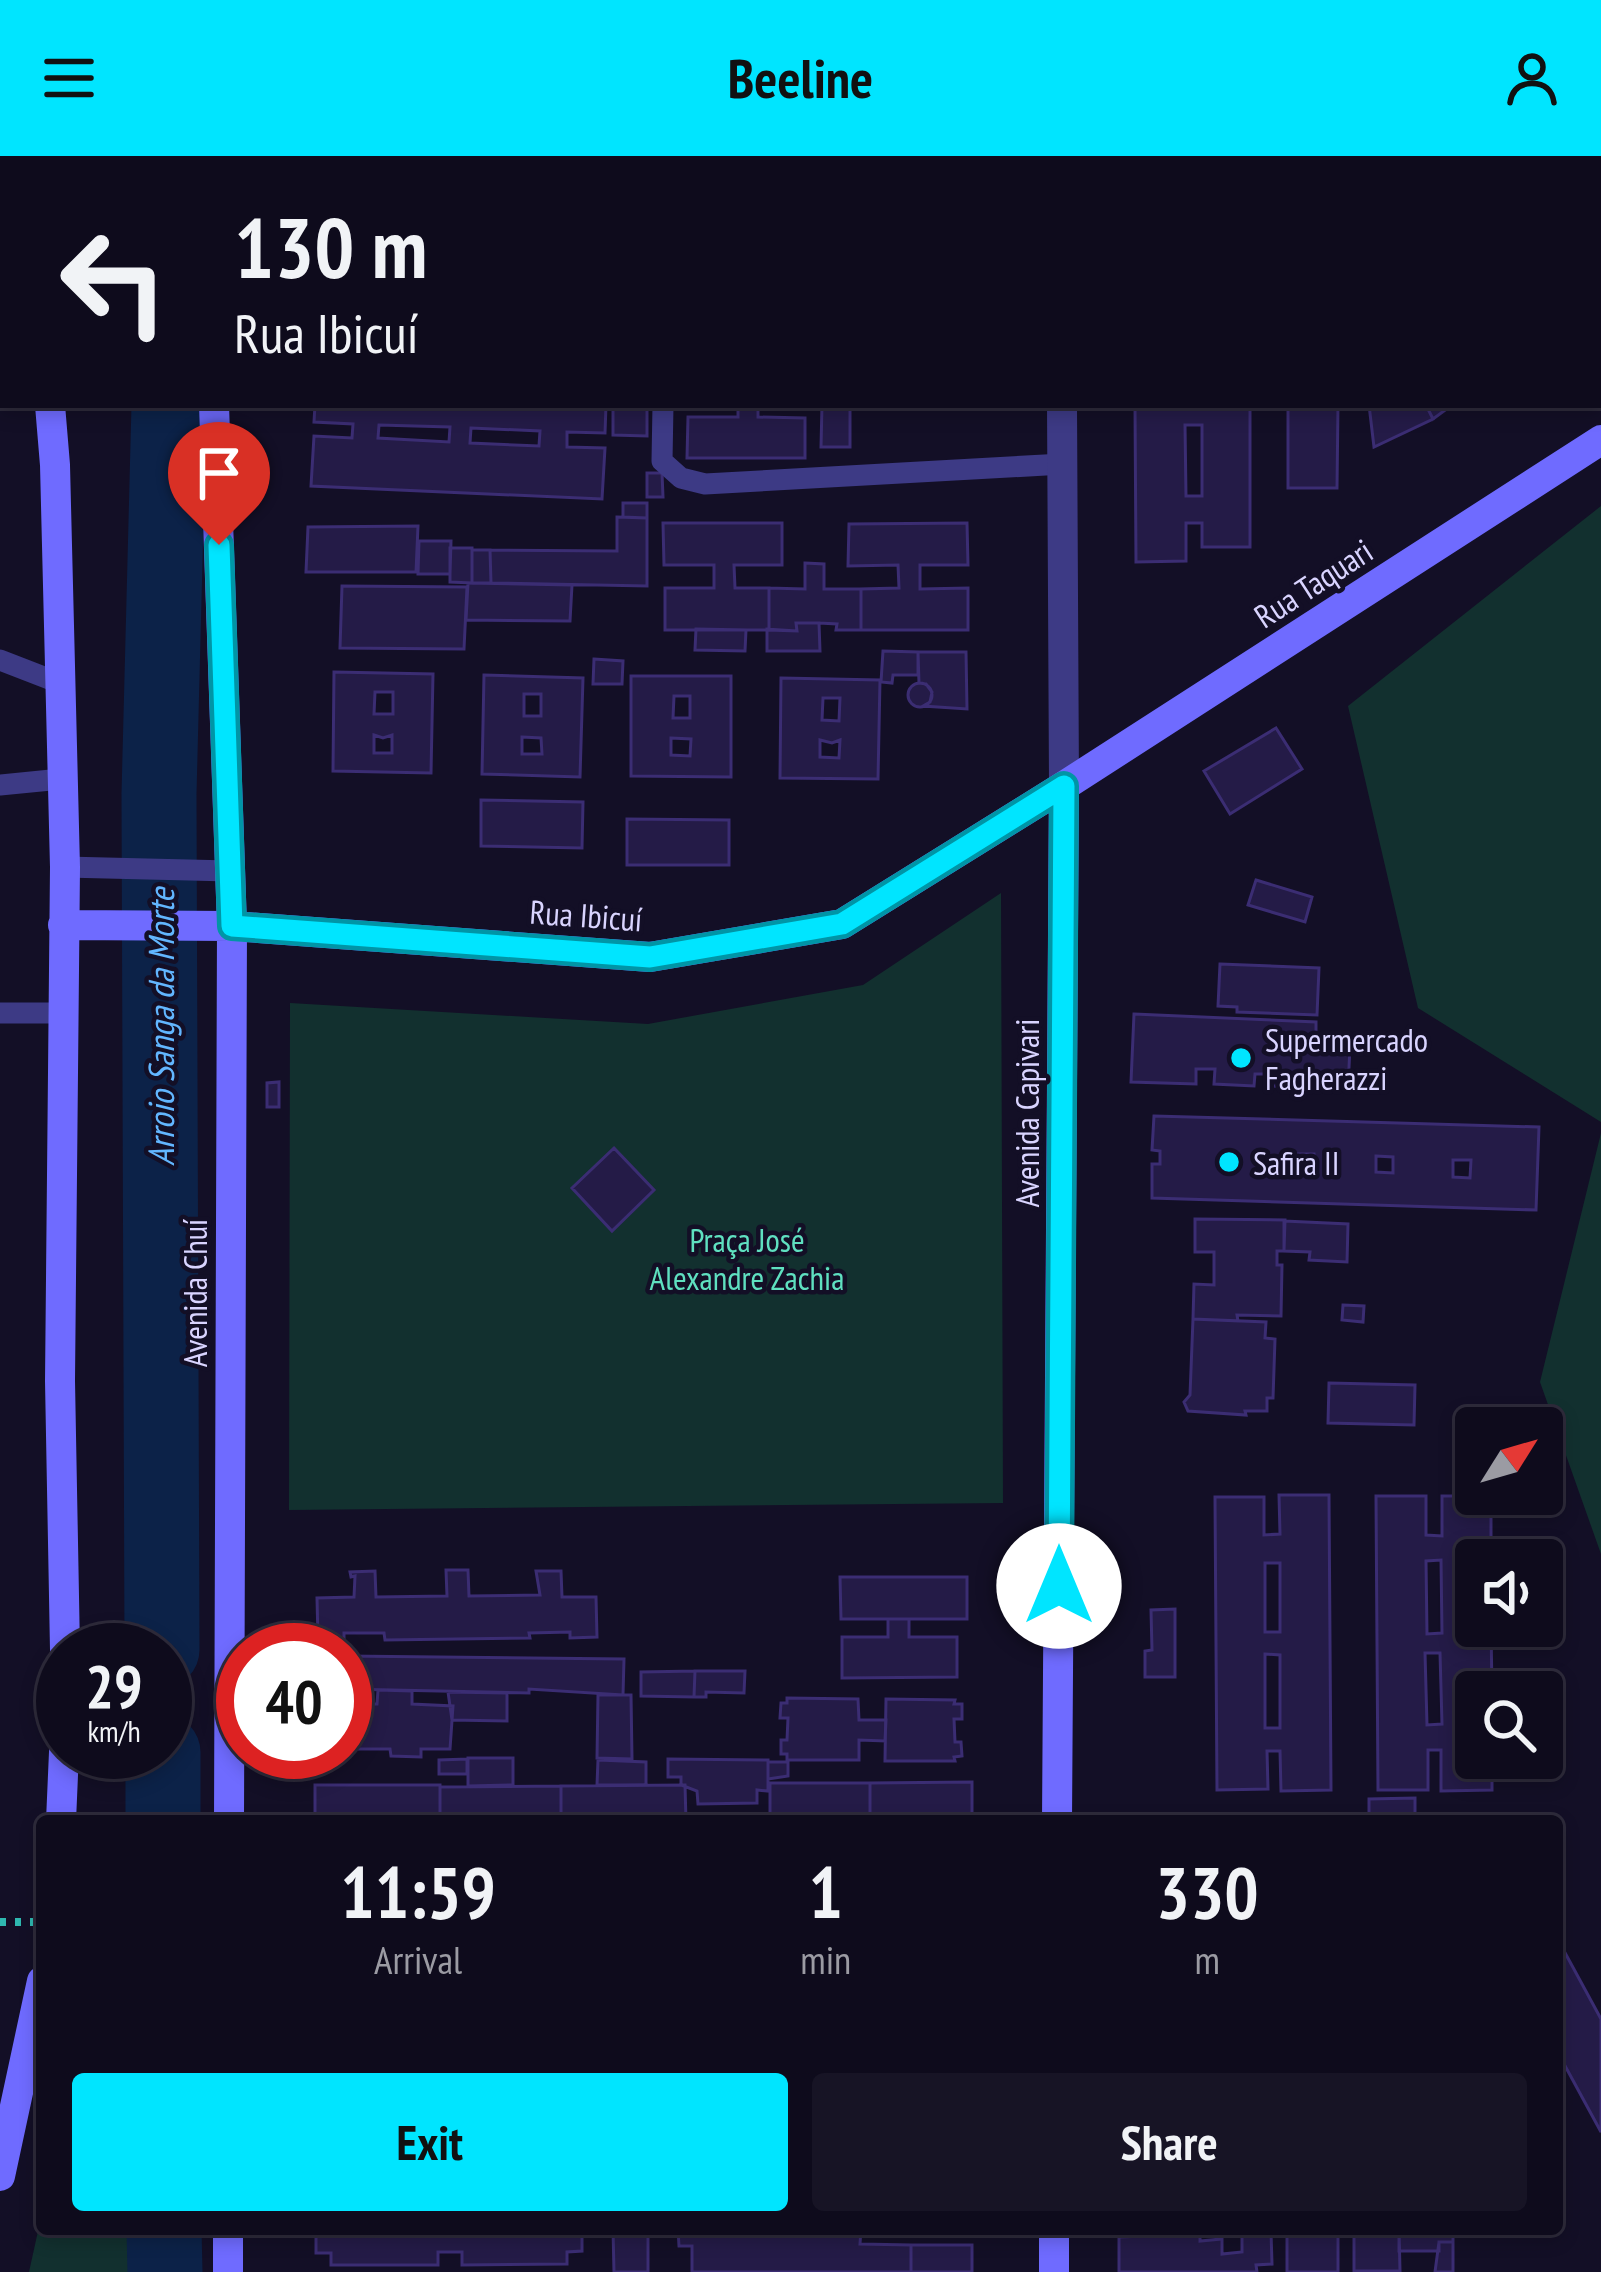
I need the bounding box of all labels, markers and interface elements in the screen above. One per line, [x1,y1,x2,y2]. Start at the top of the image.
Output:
text: Beeline [728,43,873,113]
icon: menu [36,45,102,111]
icon: person [1499,45,1565,111]
text: 130 m [234,192,427,301]
icon: left [36,204,192,360]
text: Rua Ibicuí [234,298,419,368]
pin [168,422,270,545]
icon: arrive [186,440,252,506]
street label: Rua Taquari [1246,529,1380,637]
water label: Arroio Sanga da Morte [137,886,184,1166]
street label: Rua Ibicuí [528,890,644,940]
place label: Supermercado Fagherazzi [1265,1018,1428,1099]
street label: Avenida Capivari [1005,1019,1048,1207]
marker: Supermercado Fagherazzi [1228,1045,1254,1071]
place label: Safira II [1253,1141,1339,1184]
marker: Safira II [1216,1149,1242,1175]
park label: Praça José Alexandre Zachia [650,1218,844,1299]
street label: Avenida Chuí [173,1219,216,1367]
north arrow [1455,1407,1563,1515]
map controls [1455,1407,1563,1779]
position arrow [996,1523,1122,1649]
button: sound [1455,1539,1563,1647]
speed limit sign: 40 [216,1623,372,1779]
text: 29 [85,1647,143,1725]
button: search [1455,1671,1563,1779]
text: km/h [87,1711,141,1750]
text: 11:59 [340,1845,496,1938]
text: 1 [809,1845,843,1938]
text: 330 [1155,1845,1259,1938]
text: Arrival [374,1934,462,1985]
text: min [800,1934,851,1985]
text: m [1194,1934,1220,1985]
button: Exit [72,2073,788,2211]
button: Share [812,2073,1527,2211]

